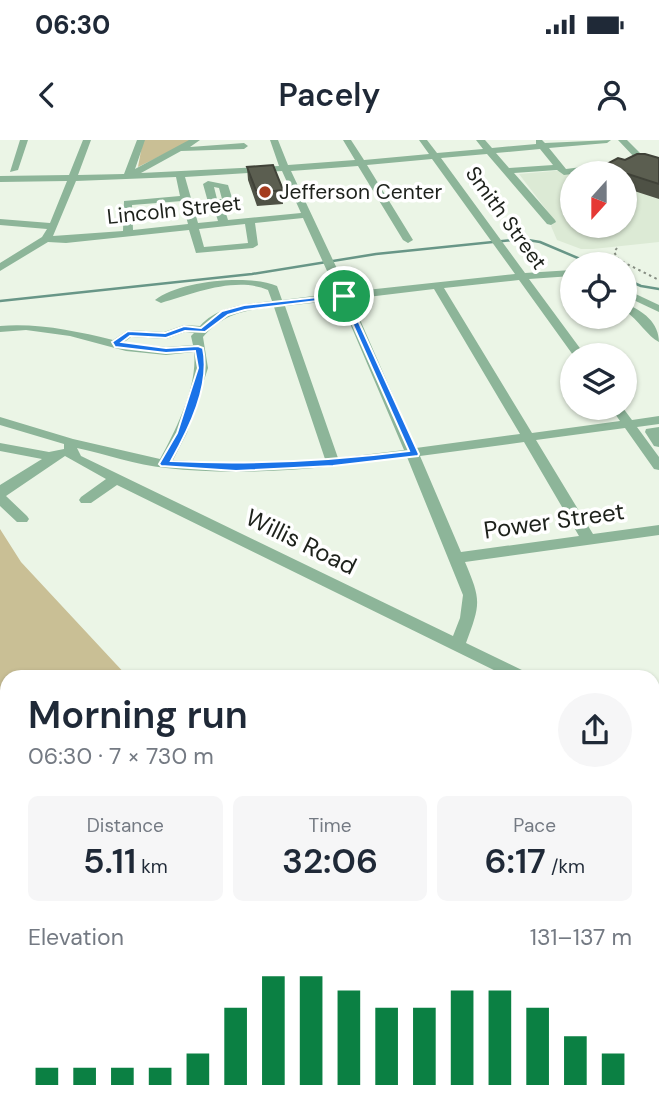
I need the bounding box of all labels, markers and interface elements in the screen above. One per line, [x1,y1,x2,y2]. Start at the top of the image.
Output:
text: 06:30 [35,8,110,42]
text: Pacely [279,74,380,116]
icon: back [28,76,66,114]
icon: person [593,76,631,114]
street label: Smith Street [459,161,553,275]
north arrow [560,161,637,238]
map controls [560,161,637,420]
place label: Jefferson Center [279,178,443,206]
marker: Jefferson Center [257,184,273,200]
street label: Lincoln Street [106,189,242,231]
button: locate [560,252,637,329]
pin [314,266,374,326]
icon: arrive [325,277,363,315]
button: layers [560,343,637,420]
street label: Power Street [482,495,626,546]
street label: Willis Road [241,501,362,582]
text: Morning run [28,690,248,740]
button: share [558,693,632,767]
text: 06:30 · 7 × 730 m [28,741,214,771]
text: Distance [87,813,164,838]
text: Time [309,813,351,838]
text: Pace [513,813,556,838]
text: 5.11 [83,838,136,884]
text: 32:06 [282,838,378,884]
text: 6:17 [484,838,546,884]
text: km [136,854,168,879]
text: /km [546,854,585,879]
text: Elevation [28,922,124,952]
text: 131–137 m [530,922,632,952]

